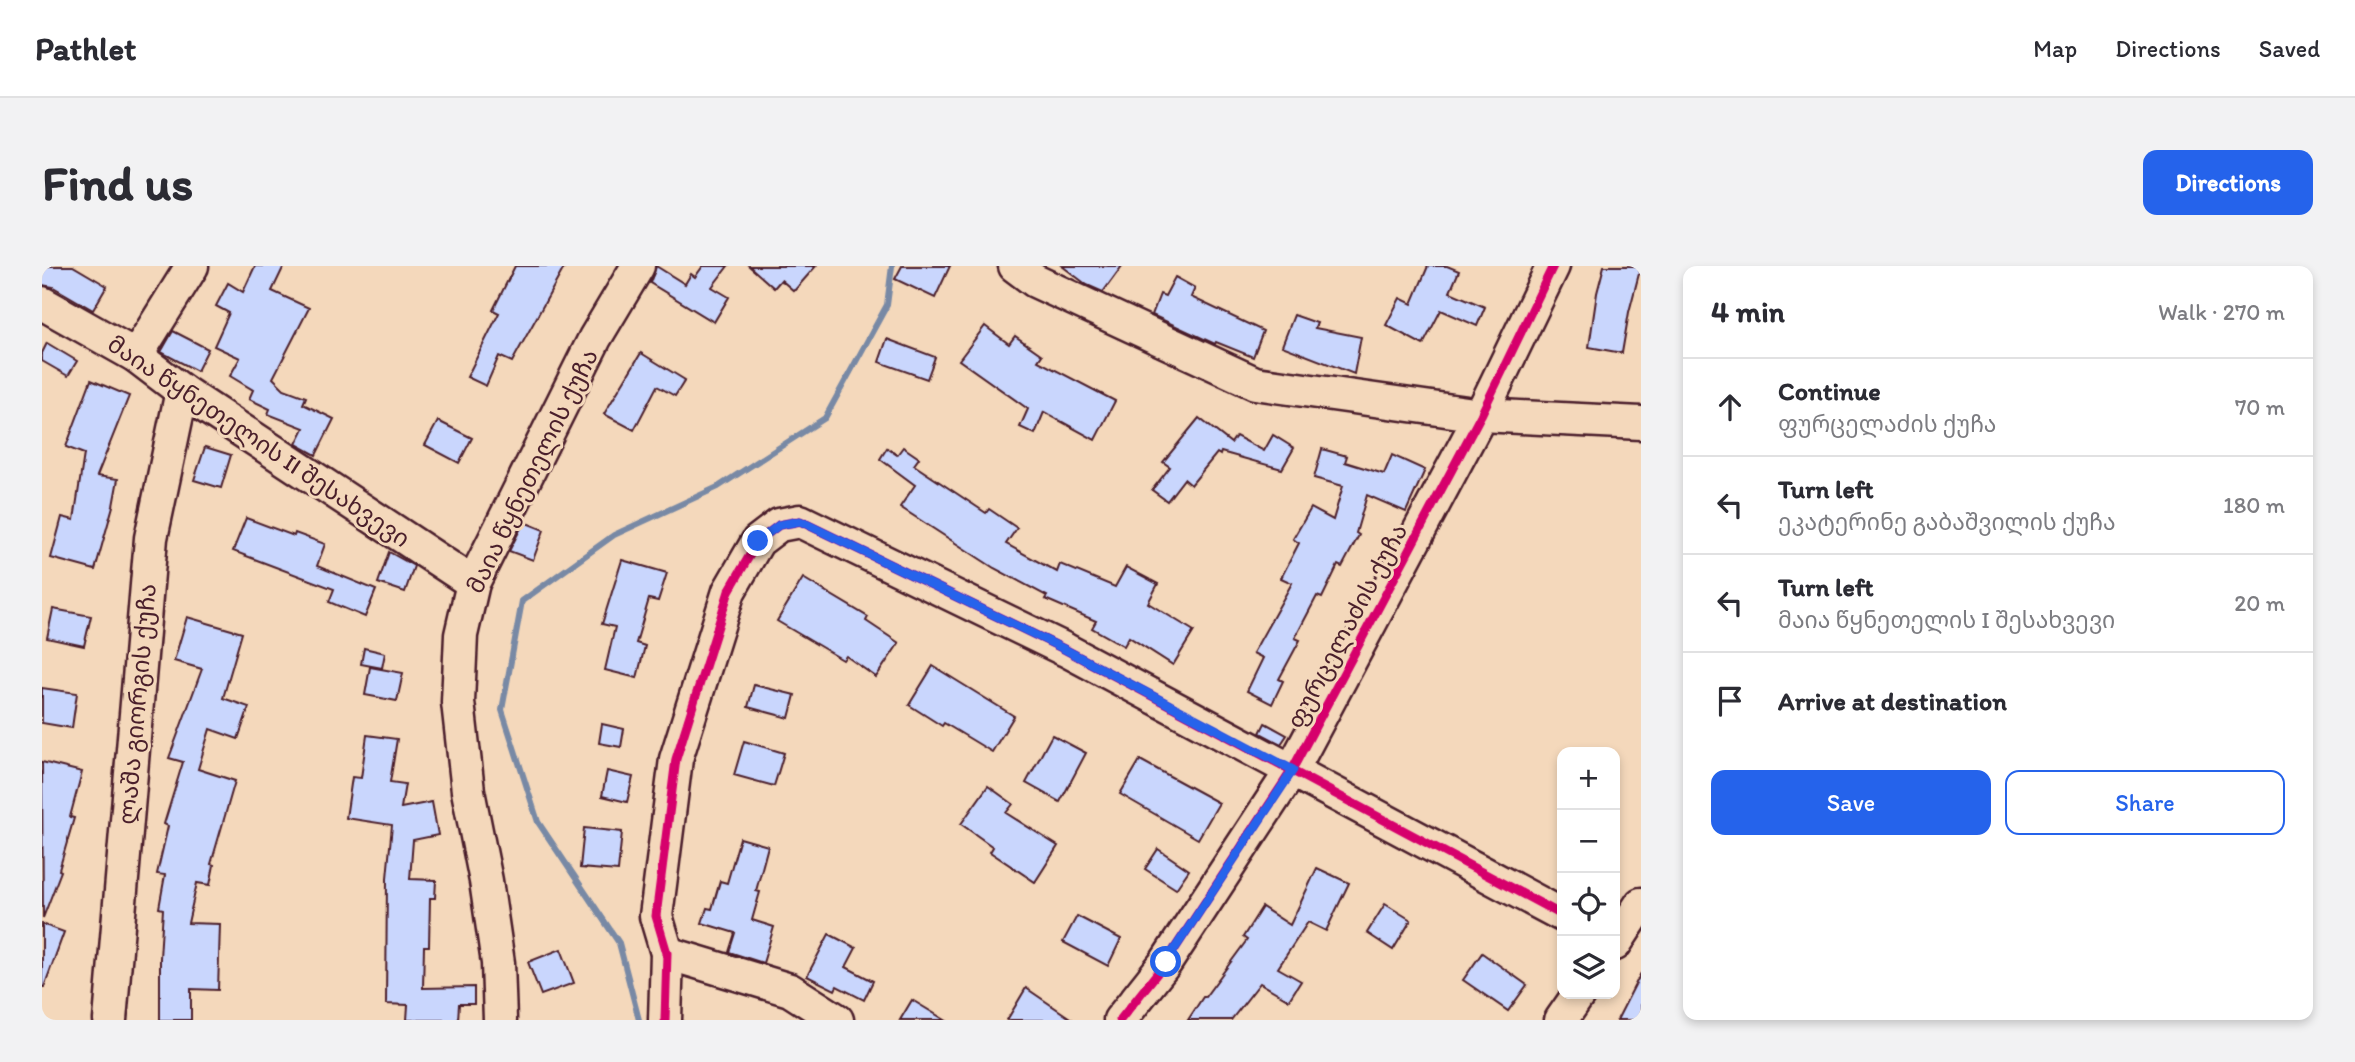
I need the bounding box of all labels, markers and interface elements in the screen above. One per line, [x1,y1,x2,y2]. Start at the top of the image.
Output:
text: Pathlet [35,29,137,68]
text: Map [2033,34,2077,63]
text: Directions [2115,34,2221,63]
text: Saved [2259,34,2320,63]
button: Directions [2143,150,2313,215]
text: Find us [42,153,193,212]
text: 4 min [1711,293,1785,330]
text: Walk · 270 m [2158,298,2285,326]
street label: მაია წყნეთელის II შესახვევი [102,329,416,553]
street label: მაია წყნეთელის ქუჩა [460,344,604,598]
text: Continue [1778,375,1881,407]
icon: ahead [1711,388,1749,426]
text: 70 m [2235,393,2285,421]
text: ფურცელაძის ქუჩა [1778,410,1996,438]
text: Turn left [1778,473,1874,505]
icon: left [1711,486,1749,524]
text: 180 m [2223,491,2285,519]
text: ეკატერინე გაბაშვილის ქუჩა [1778,508,2116,536]
street label: ფურცელაძის ქუჩა [1281,519,1413,733]
route end [742,525,773,556]
text: Turn left [1778,571,1874,603]
street label: ლაშა გიორგის ქუჩა [112,582,162,826]
icon: left [1711,584,1749,622]
text: 20 m [2234,589,2285,617]
text: მაია წყნეთელის I შესახვევი [1778,606,2115,634]
icon: arrive [1711,682,1749,720]
text: Arrive at destination [1778,685,2007,717]
map controls [1557,747,1620,999]
button: + [1557,747,1620,810]
button: Save [1711,770,1991,835]
button: Share [2005,770,2285,835]
button: − [1557,810,1620,873]
button: locate [1557,873,1620,936]
button: layers [1557,936,1620,999]
route start [1150,946,1181,977]

